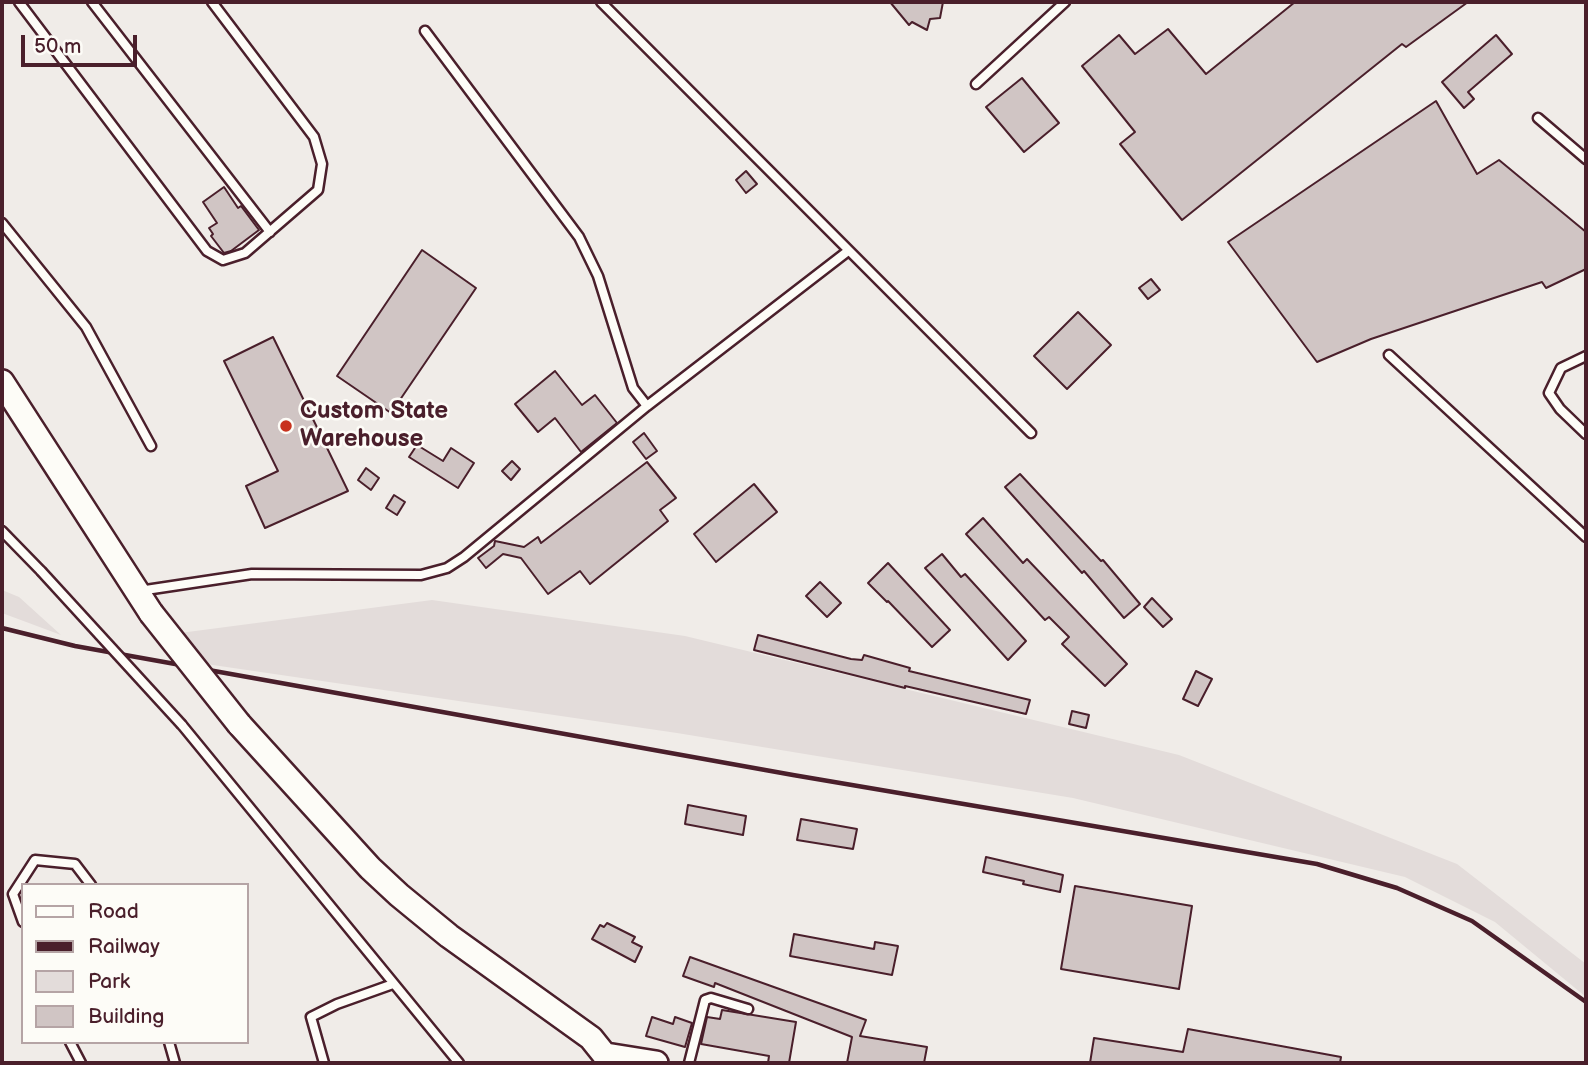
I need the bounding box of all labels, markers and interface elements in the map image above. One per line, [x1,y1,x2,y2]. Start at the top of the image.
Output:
scale bar [24,21,140,65]
text: 50 m [34,34,81,59]
place label: Custom State Warehouse [300,398,448,454]
marker: Custom State Warehouse [278,418,294,434]
legend [21,883,248,1044]
text: Road [88,899,139,924]
text: Railway [88,934,160,959]
text: Park [88,969,130,994]
text: Building [88,1004,164,1029]

